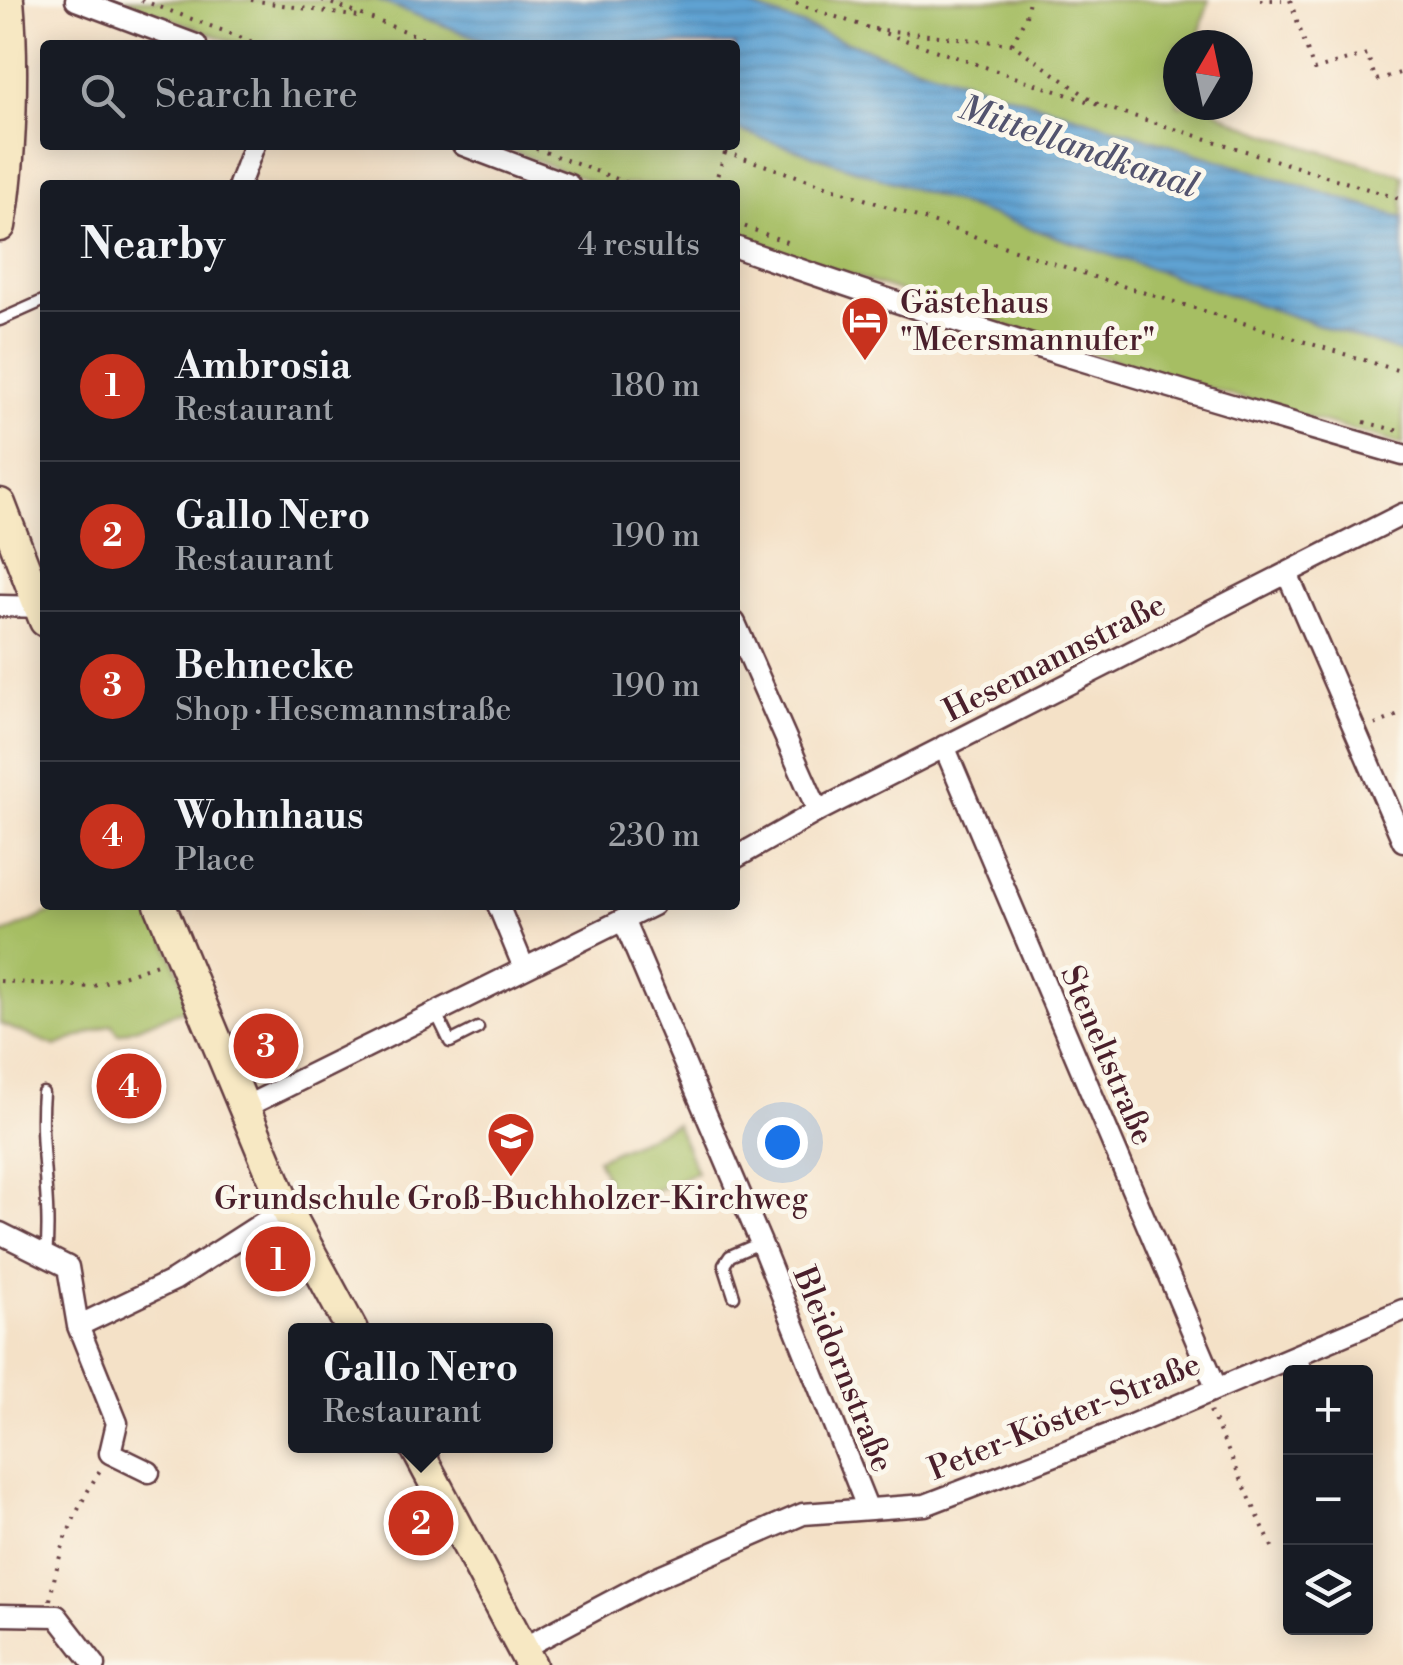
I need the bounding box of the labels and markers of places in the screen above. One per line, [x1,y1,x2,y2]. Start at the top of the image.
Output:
place label: Gästehaus "Meersmannufer" [900,283,1155,360]
hotel icon: Gästehaus "Meersmannufer" [839,294,891,362]
pin: 3 [234,1008,298,1084]
pin: 4 [96,1048,162,1124]
school or university icon: Grundschule Groß-Buchholzer-Kirchweg [485,1110,537,1178]
place label: Grundschule Groß-Buchholzer-Kirchweg [214,1179,808,1219]
pin: 1 [246,1222,310,1296]
pin: 2 [388,1486,454,1560]

